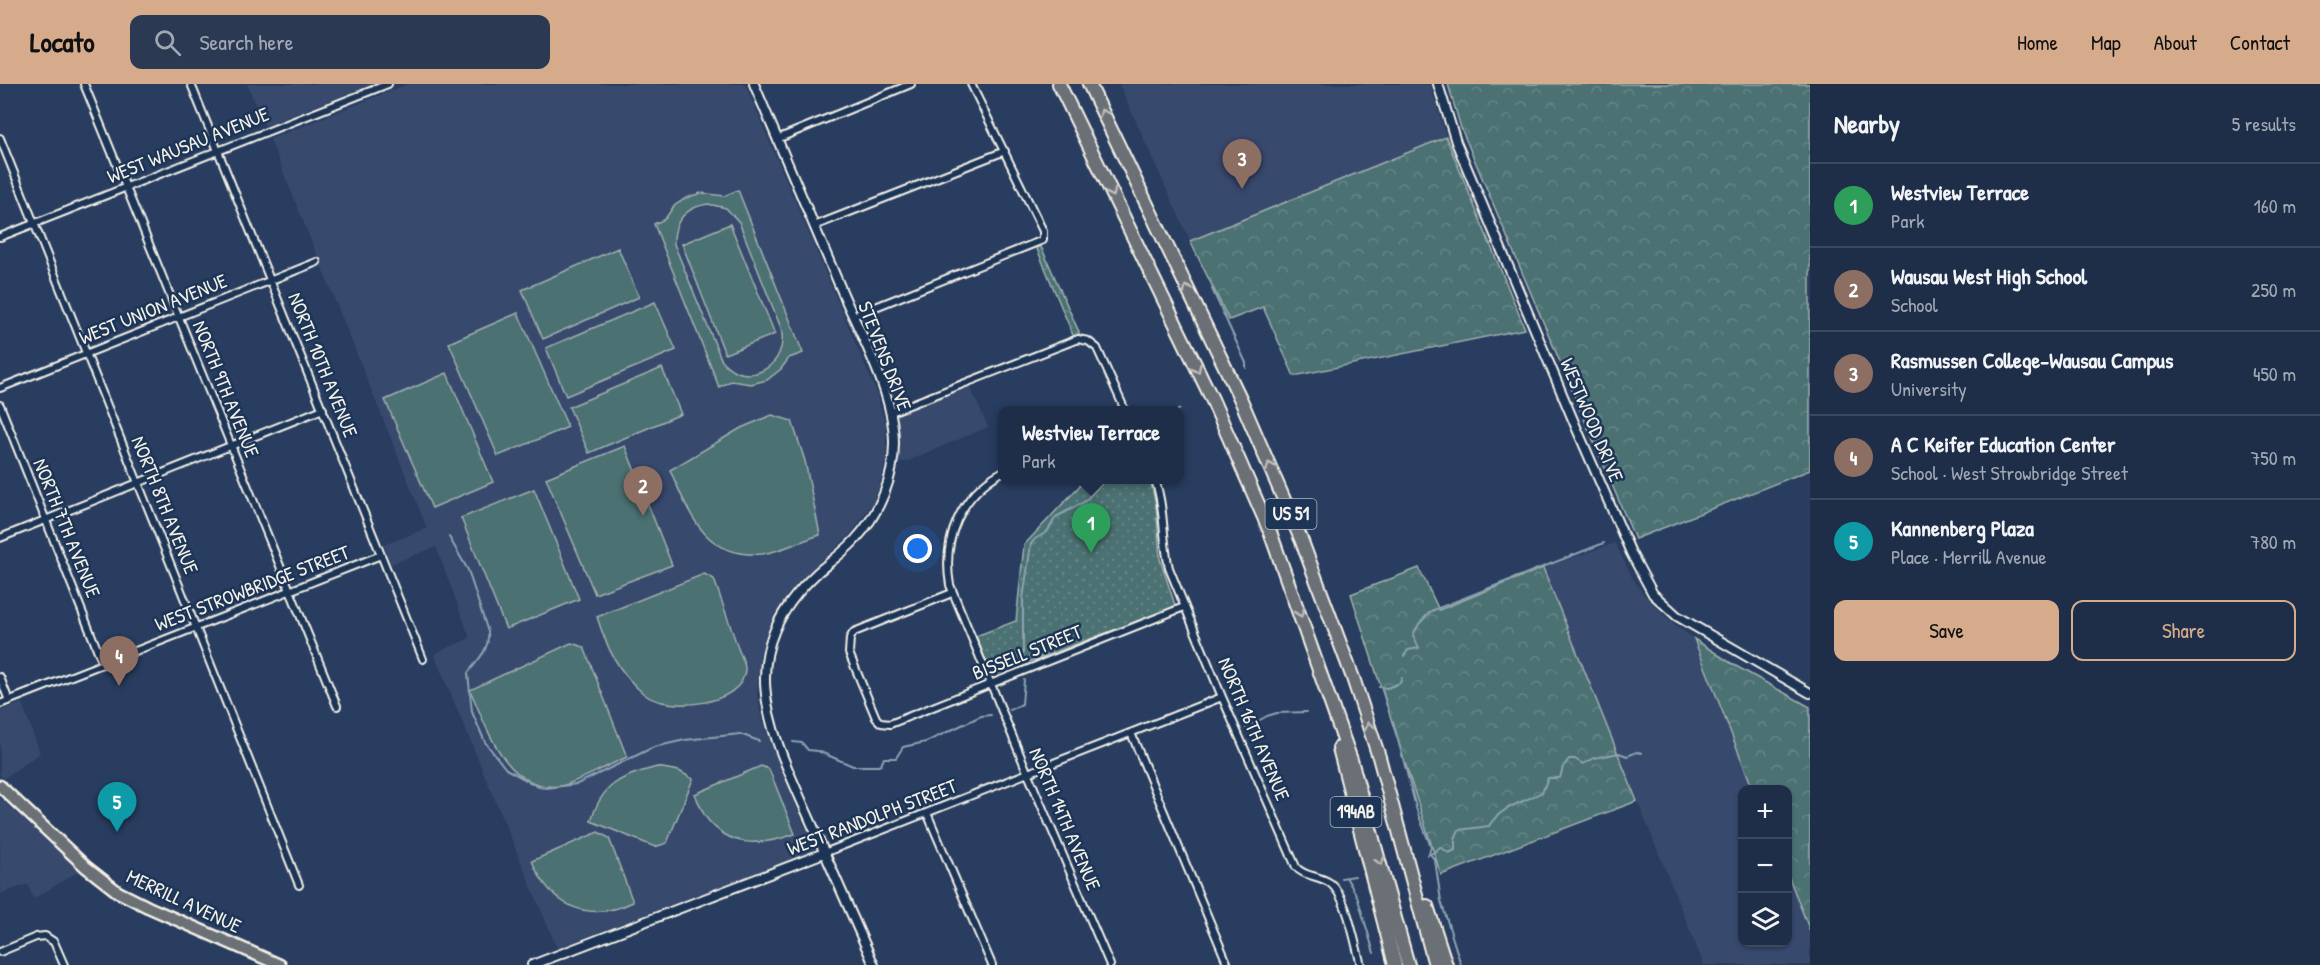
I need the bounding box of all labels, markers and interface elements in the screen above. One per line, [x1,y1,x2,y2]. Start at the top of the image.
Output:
search box [130,15,550,69]
text: Locato [30,23,94,61]
icon: search [151,26,184,59]
text: Search here [199,27,293,57]
text: Home [2017,28,2058,57]
text: Map [2091,28,2121,57]
text: About [2154,28,2197,57]
text: Contact [2230,28,2290,57]
street label: WEST WAUSAU AVENUE [103,100,273,189]
text: Nearby [1834,106,1900,141]
one-way arrow [1099,109,1110,120]
text: 5 results [2232,110,2296,137]
pin: 3 [1222,140,1262,189]
text: Westview Terrace [1891,177,2029,207]
one-way arrow [1105,187,1117,198]
text: 1 [1850,192,1857,219]
text: 160 m [2254,192,2296,219]
text: Park [1891,207,1924,234]
text: Wausau West High School [1891,261,2087,291]
street label: WEST UNION AVENUE [75,266,231,351]
text: 2 [1849,276,1858,303]
text: 250 m [2251,276,2296,303]
one-way arrow [1183,285,1195,296]
street label: NORTH 10TH AVENUE [282,288,365,441]
text: School [1891,291,1938,318]
street label: STEVENS DRIVE [852,297,919,415]
street label: NORTH 9TH AVENUE [187,316,266,461]
text: Rasmussen College-Wausau Campus [1891,345,2173,375]
street label: WESTWOOD DRIVE [1554,354,1631,486]
text: 3 [1849,360,1858,387]
text: 450 m [2253,360,2296,387]
one-way arrow [1190,362,1201,373]
text: University [1891,375,1967,402]
popup [998,406,1184,484]
text: Westview Terrace [1022,417,1160,447]
text: A C Keifer Education Center [1891,429,2115,459]
street label: NORTH 8TH AVENUE [126,432,205,578]
text: 4 [1850,444,1857,471]
text: 750 m [2250,444,2296,471]
text: Park [1022,447,1055,474]
street label: NORTH 7TH AVENUE [27,454,108,601]
text: School · West Strowbridge Street [1891,459,2128,486]
one-way arrow [1265,461,1277,472]
pin: 2 [624,466,662,516]
road number: US 51 [1266,499,1316,529]
pin: 1 [1072,504,1110,553]
text: Kannenberg Plaza [1891,513,2034,543]
text: 5 [1849,528,1858,555]
text: 780 m [2250,528,2296,555]
your location [903,534,932,563]
street label: WEST STROWBRIDGE STREET [151,538,354,637]
text: Place · Merrill Avenue [1891,543,2046,570]
button: Save [1834,600,2059,661]
button: Share [2071,600,2296,661]
one-way arrow [1293,607,1305,618]
street label: BISSELL STREET [968,617,1086,686]
pin: 4 [100,636,138,686]
street label: NORTH 16TH AVENUE [1212,653,1297,805]
one-way arrow [1364,722,1376,732]
street label: NORTH 14TH AVENUE [1023,743,1108,894]
street label: WEST RANDOLPH STREET [783,771,961,861]
pin: 5 [98,782,136,832]
map controls [1738,785,1792,947]
button: + [1738,785,1792,839]
road number: 194AB [1330,797,1382,827]
button: − [1738,839,1792,893]
one-way arrow [1372,856,1385,866]
street label: MERRILL AVENUE [123,862,246,939]
button: layers [1738,893,1792,947]

